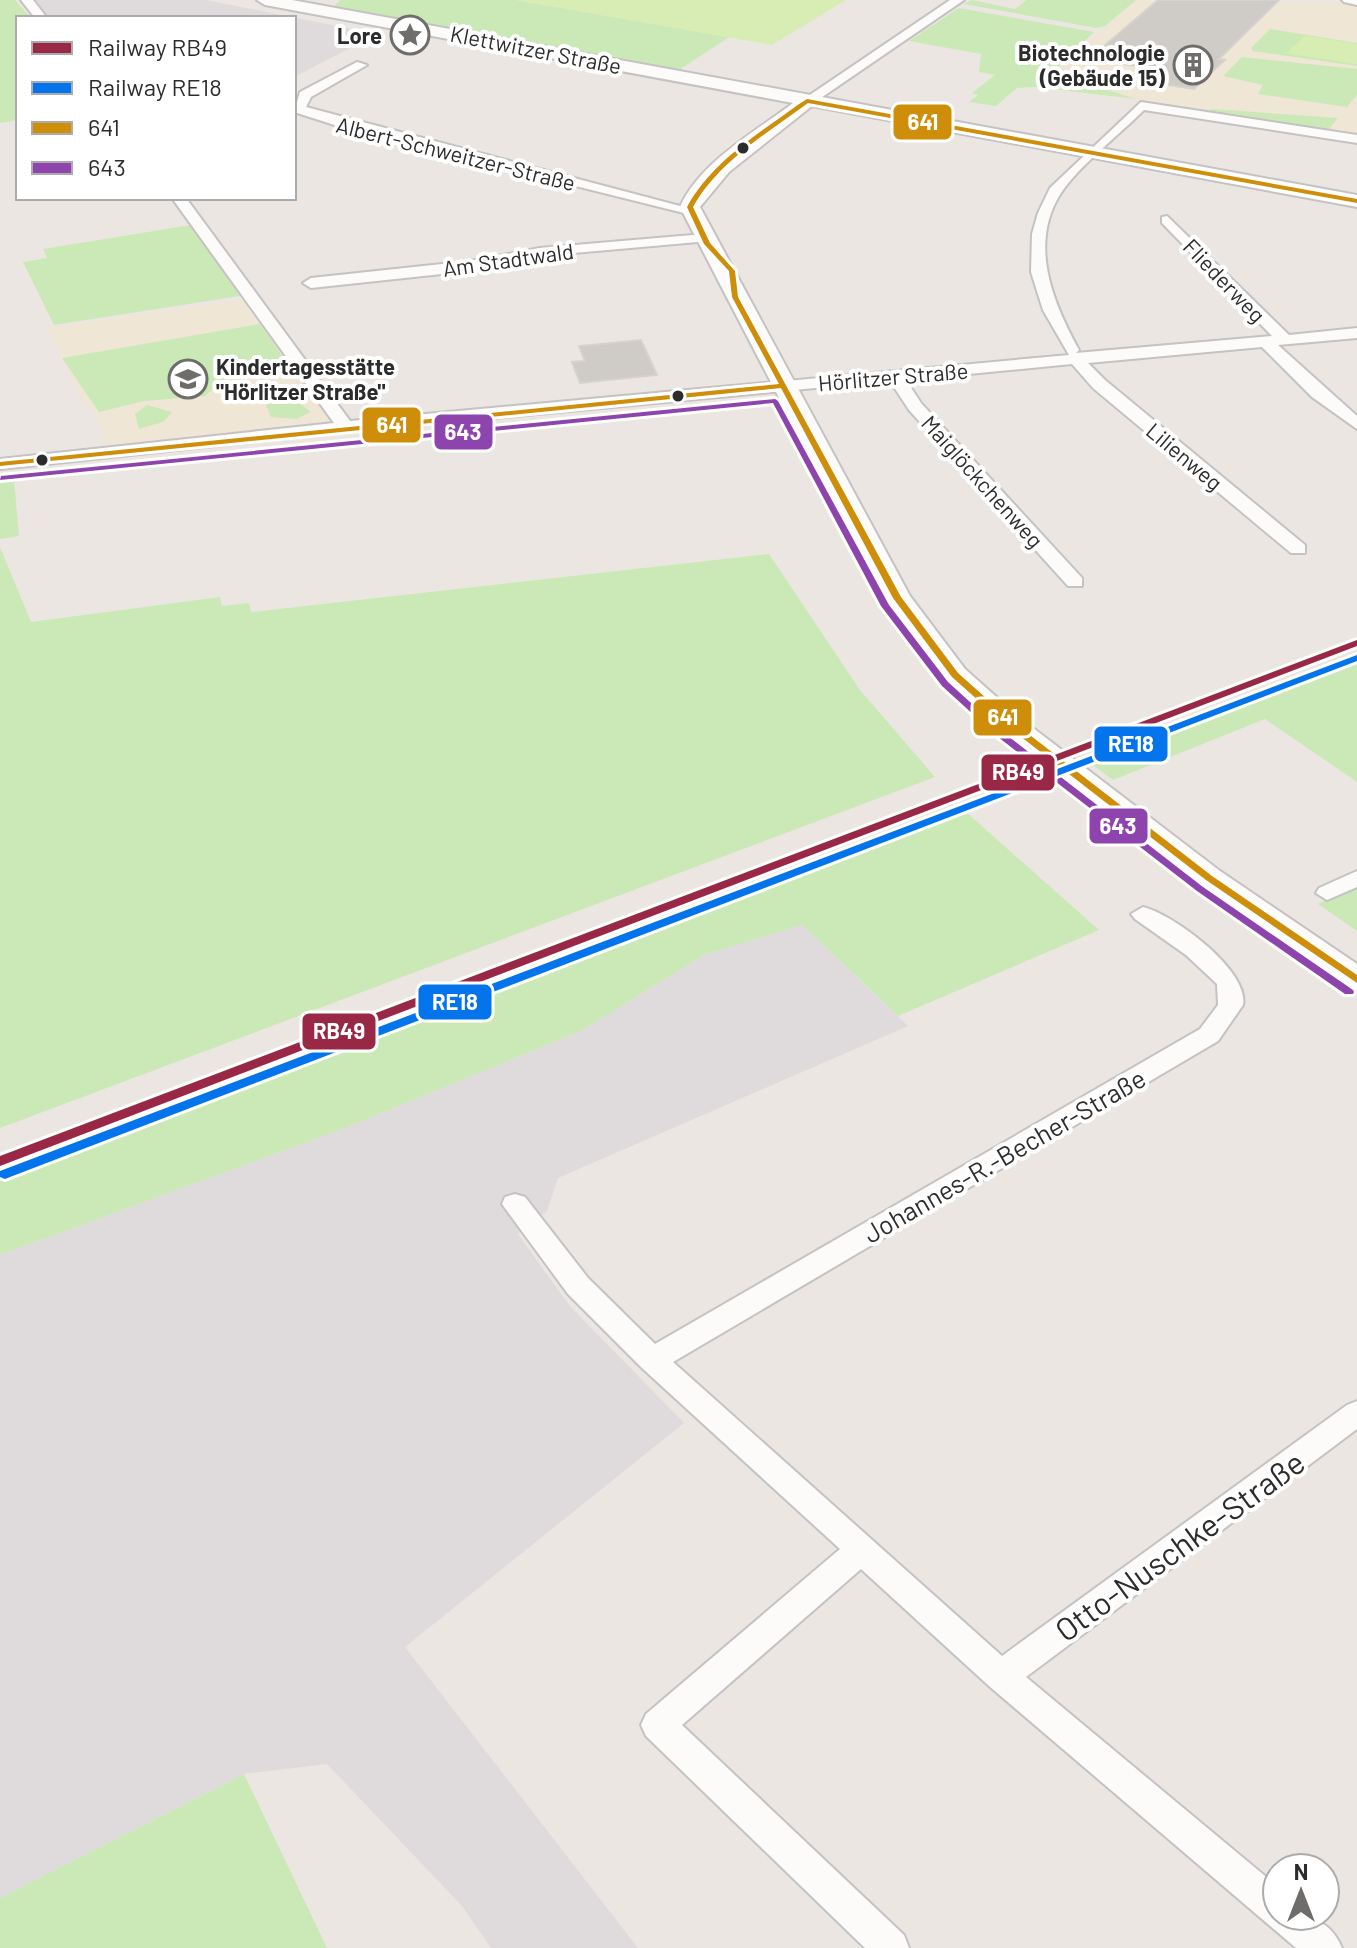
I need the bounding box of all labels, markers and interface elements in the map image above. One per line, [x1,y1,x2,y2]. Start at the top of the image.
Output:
place icon: Lore [389,14,431,56]
legend [16,16,296,200]
street label: Klettwitzer Straße [448,20,624,78]
place label: Lore [337,22,382,48]
text: Railway RB49 [88,32,227,61]
place label: Biotechnologie (Gebäude 15) [1018,39,1165,90]
building icon: Biotechnologie (Gebäude 15) [1172,44,1214,86]
text: Railway RE18 [88,72,222,101]
line badge: 641 [892,103,953,141]
text: 641 [908,108,938,134]
street label: Albert-Schweitzer-Straße [334,111,578,195]
text: 641 [88,112,120,141]
unlabelled marker [735,140,751,156]
text: 643 [88,152,126,181]
street label: Fliederweg [1179,233,1271,327]
street label: Am Stadtwald [441,237,575,281]
place label: Kindertagesstätte "Hörlitzer Straße" [216,353,395,404]
street label: Hörlitzer Straße [817,356,969,396]
school or university icon: Kindertagesstätte "Hörlitzer Straße" [167,358,209,400]
unlabelled marker [670,388,686,404]
line badge: 641 [361,406,422,444]
street label: Maiglöckchenweg [917,410,1049,552]
text: 641 [377,411,407,437]
line badge: 643 [433,413,494,451]
street label: Lilienweg [1142,417,1228,495]
text: 643 [444,418,482,444]
unlabelled marker [34,452,50,468]
line badge: 641 [972,698,1033,737]
text: 641 [988,703,1018,729]
line badge: RE18 [1093,725,1169,763]
text: RE18 [1108,730,1154,756]
line badge: RB49 [980,753,1056,792]
text: RB49 [992,758,1044,784]
line badge: 643 [1088,807,1149,845]
text: 643 [1099,812,1137,838]
line badge: RE18 [417,983,493,1021]
text: RE18 [432,988,478,1014]
line badge: RB49 [301,1012,377,1051]
text: RB49 [313,1017,365,1043]
street label: Johannes-R.-Becher-Straße [858,1062,1150,1248]
street label: Otto-Nuschke-Straße [1047,1442,1311,1648]
north arrow [1261,1852,1341,1932]
text: N [1294,1858,1308,1884]

